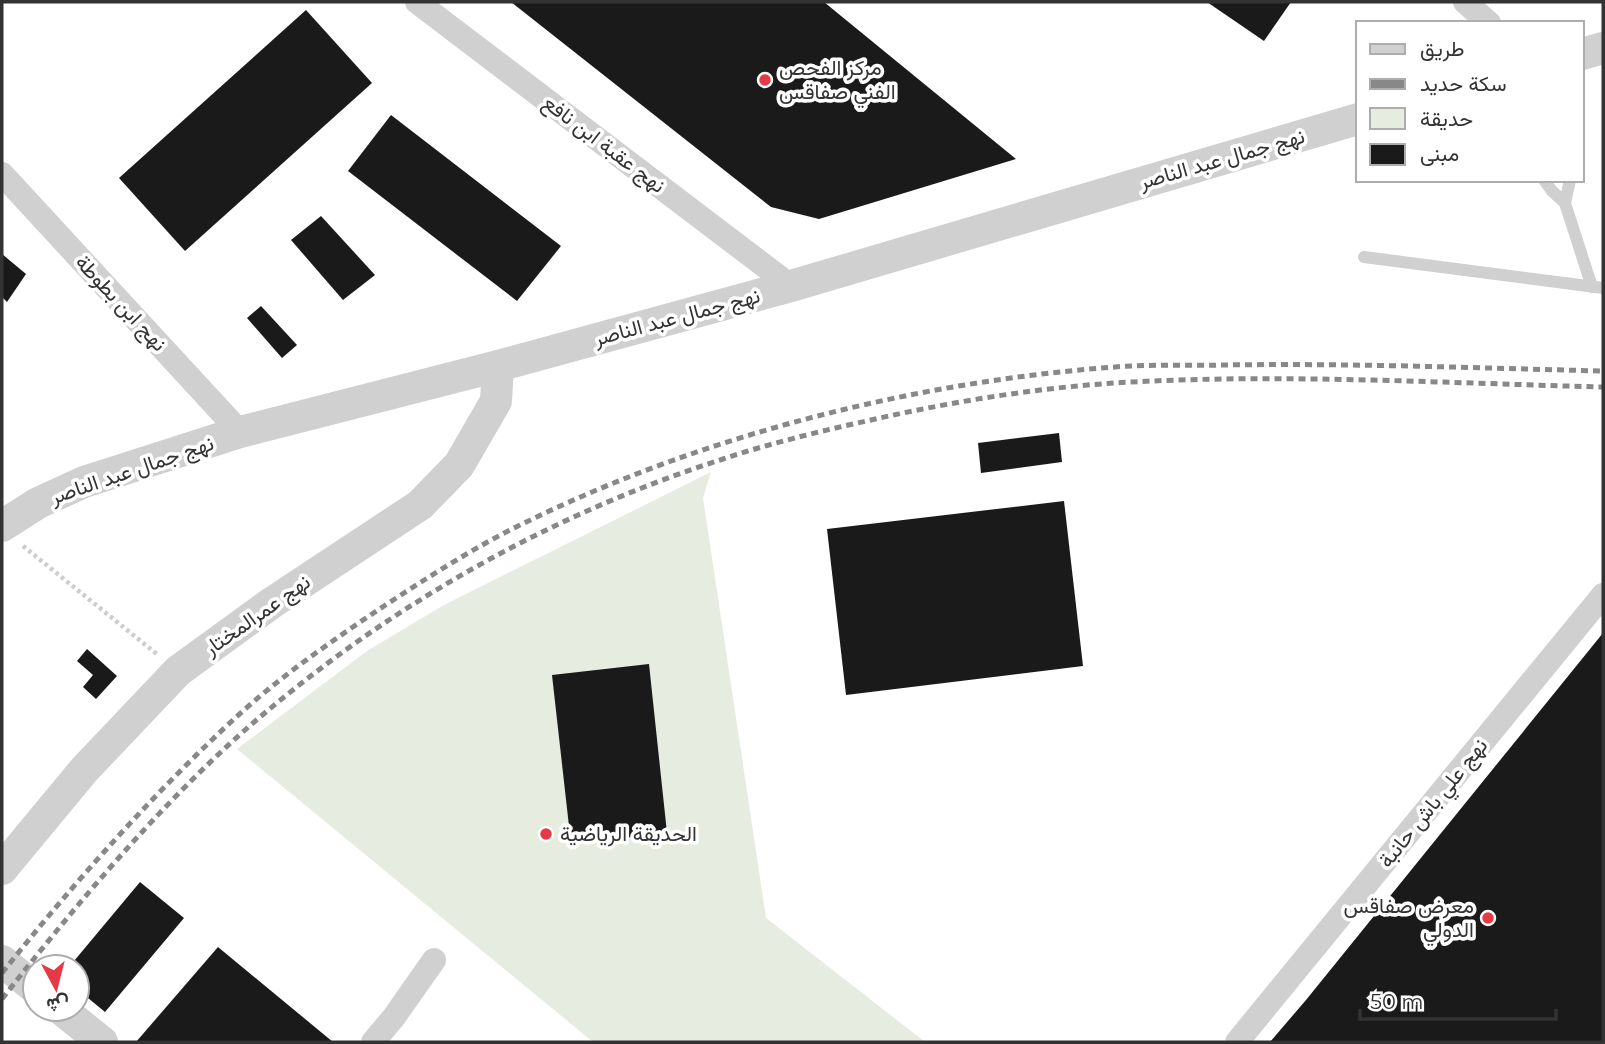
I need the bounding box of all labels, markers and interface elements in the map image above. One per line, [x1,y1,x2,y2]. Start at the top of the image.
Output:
legend [1356,21,1584,182]
text: طريق [1420,36,1465,62]
place label: مركز الفحص الفني صفاقس [779,55,896,109]
text: سكة حديد [1420,71,1507,96]
marker: مركز الفحص الفني صفاقس [757,72,773,88]
street label: نهج عقبة ابن نافع [537,89,670,199]
text: حديقة [1420,106,1473,131]
street label: نهج جمال عبد الناصر [1135,123,1308,196]
text: مبنى [1420,141,1459,166]
street label: نهج ابن بطوطة [69,249,172,357]
street label: نهج جمال عبد الناصر [590,282,763,353]
street label: نهج جمال عبد الناصر [46,430,217,511]
street label: نهج عمرالمختار [198,569,316,663]
street label: نهج علي باش حانبة [1373,733,1496,875]
place label: الحديقة الرياضية [560,821,697,847]
marker: الحديقة الرياضية [538,826,554,842]
place label: معرض صفاقس الدولي [1344,893,1474,947]
marker: معرض صفاقس الدولي [1480,910,1496,926]
north arrow [21,953,91,1023]
scale bar [1360,978,1556,1022]
text: 50 m [1370,989,1424,1014]
text: ش [45,992,71,1017]

